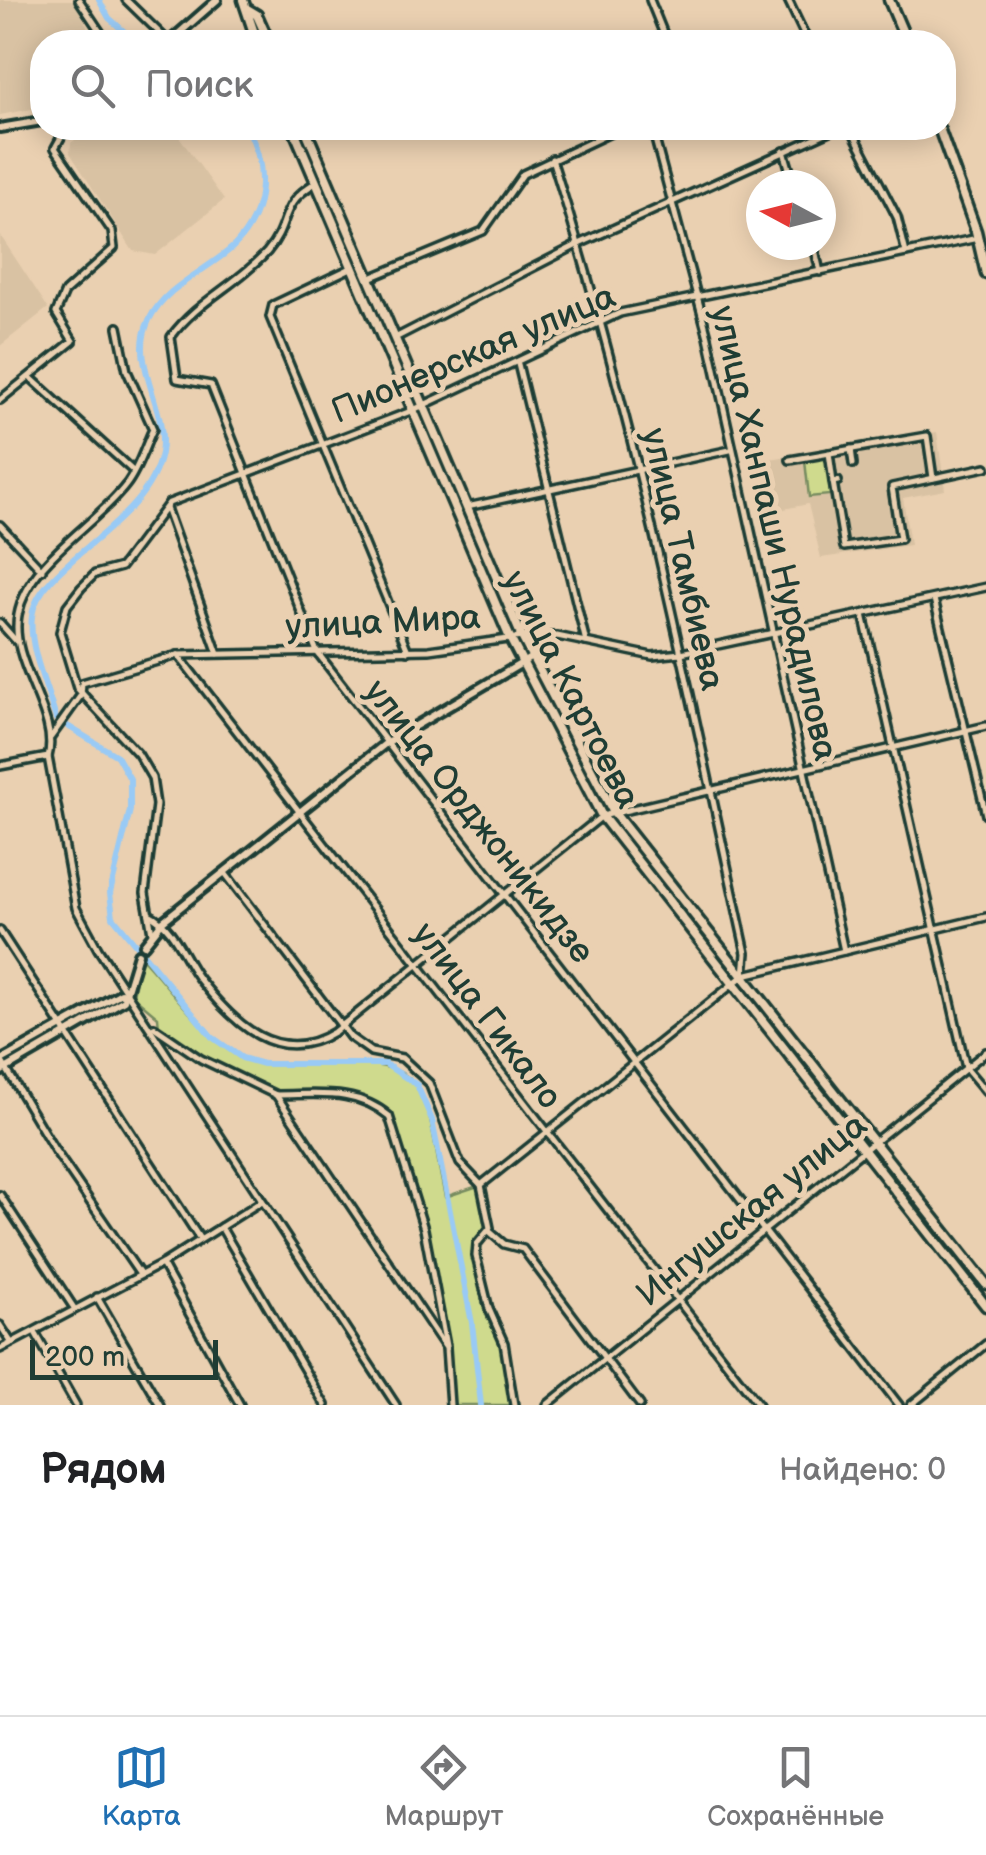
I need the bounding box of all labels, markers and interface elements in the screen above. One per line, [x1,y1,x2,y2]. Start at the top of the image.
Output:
search box [30,30,956,140]
icon: search [65,58,120,113]
text: Поиск [145,63,253,108]
north arrow [746,170,836,260]
street label: Пионерская улица [325,275,622,434]
street label: улица Ханпаши Нурадилова [700,302,847,765]
street label: улица Тамбиева [631,424,734,695]
street label: улица Картоева [492,564,649,816]
street label: улица Мира [284,596,482,649]
street label: улица Орджоникидзе [355,671,603,973]
street label: улица Гикало [403,914,571,1117]
street label: Ингушская улица [628,1104,876,1316]
scale bar [30,1335,218,1380]
text: 200 m [45,1341,125,1374]
text: Рядом [40,1445,167,1496]
text: Найдено: 0 [779,1451,946,1490]
tab: Карта [102,1740,181,1833]
tab: Маршрут [384,1740,504,1833]
tab: Сохранённые [707,1740,884,1833]

